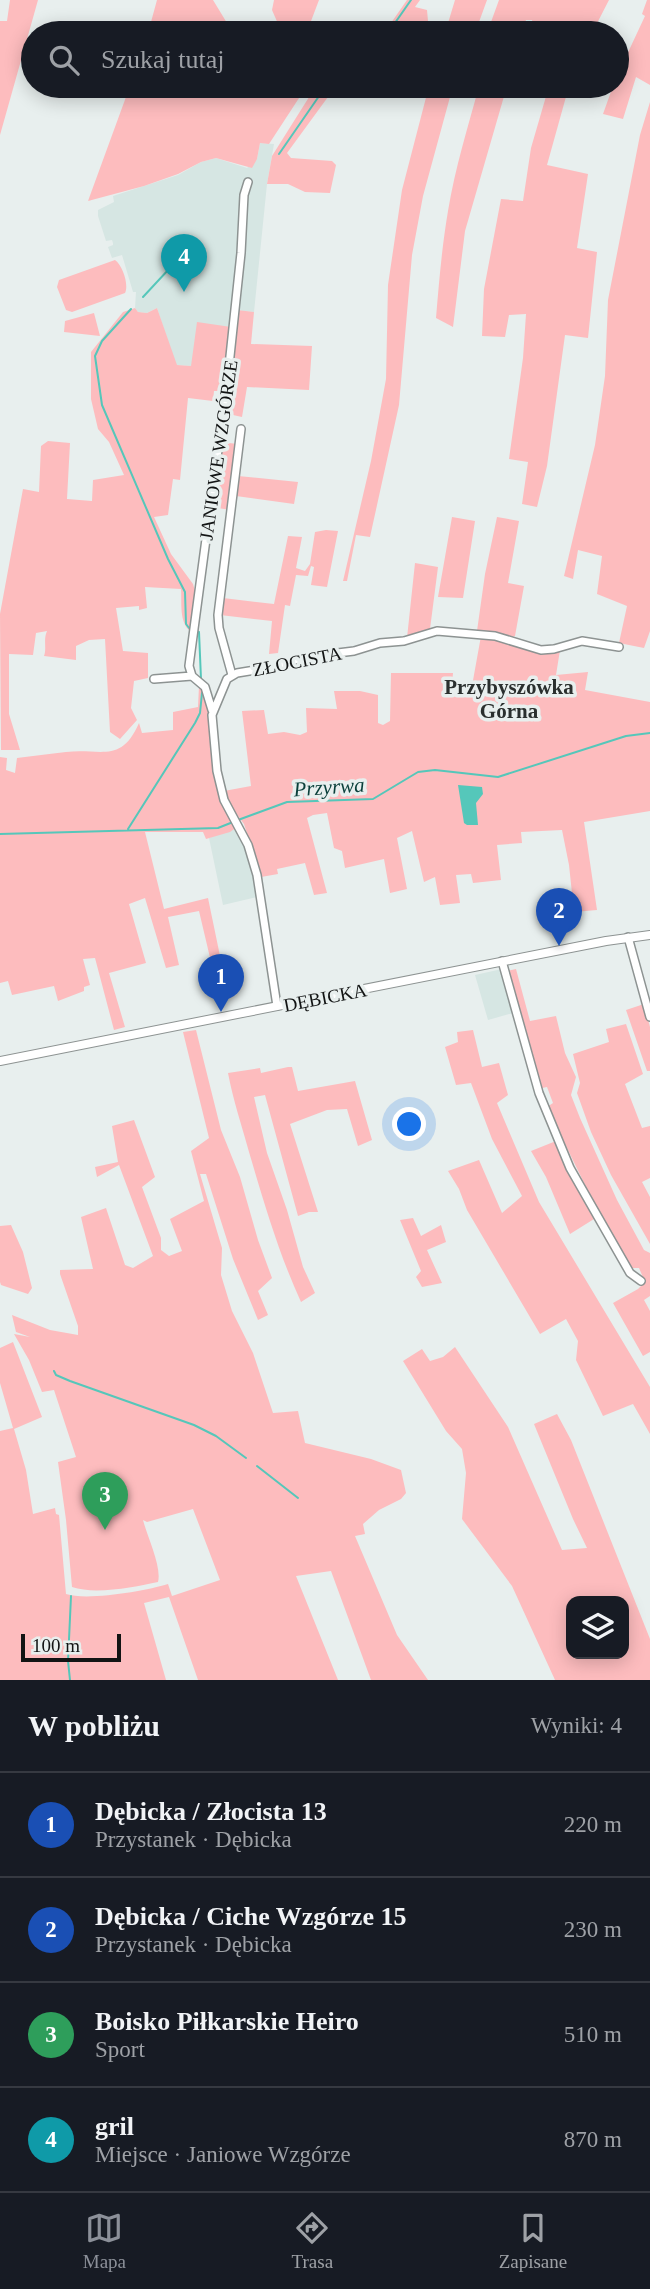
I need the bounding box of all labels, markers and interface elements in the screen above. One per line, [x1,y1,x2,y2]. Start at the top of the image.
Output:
search box [21,21,629,98]
icon: search [45,41,83,79]
text: Szukaj tutaj [101,45,224,74]
pin: 4 [161,234,207,292]
street label: JANIOWE WZGÓRZE [195,359,242,541]
street label: ZŁOCISTA [251,643,344,680]
district label: Przybyszówka Górna [444,675,574,723]
water label: Przyrwa [292,773,365,802]
pin: 2 [536,888,582,946]
pin: 1 [198,954,244,1012]
street label: DĘBICKA [282,979,369,1016]
your location [392,1107,426,1141]
pin: 3 [82,1472,128,1530]
map controls [566,1596,629,1659]
button: layers [566,1596,629,1659]
scale bar [21,1631,121,1663]
text: 100 m [32,1635,80,1656]
text: W pobliżu [28,1709,160,1742]
text: Wyniki: 4 [531,1713,622,1738]
text: Dębicka / Złocista 13 [95,1797,327,1826]
text: 1 [45,1812,57,1837]
text: 220 m [564,1812,622,1837]
text: Przystanek · Dębicka [95,1827,292,1852]
text: Dębicka / Ciche Wzgórze 15 [95,1902,406,1931]
text: 2 [45,1917,57,1942]
text: 230 m [564,1917,622,1942]
text: Przystanek · Dębicka [95,1932,292,1957]
text: Boisko Piłkarskie Heiro [95,2007,359,2036]
text: 3 [45,2022,57,2047]
text: 510 m [564,2022,622,2047]
text: Sport [95,2037,145,2062]
text: gril [95,2112,134,2141]
text: 4 [45,2127,57,2152]
text: 870 m [564,2127,622,2152]
text: Miejsce · Janiowe Wzgórze [95,2142,351,2167]
tab: Mapa [83,2209,126,2273]
tab: Trasa [292,2209,333,2273]
tab: Zapisane [499,2209,567,2273]

